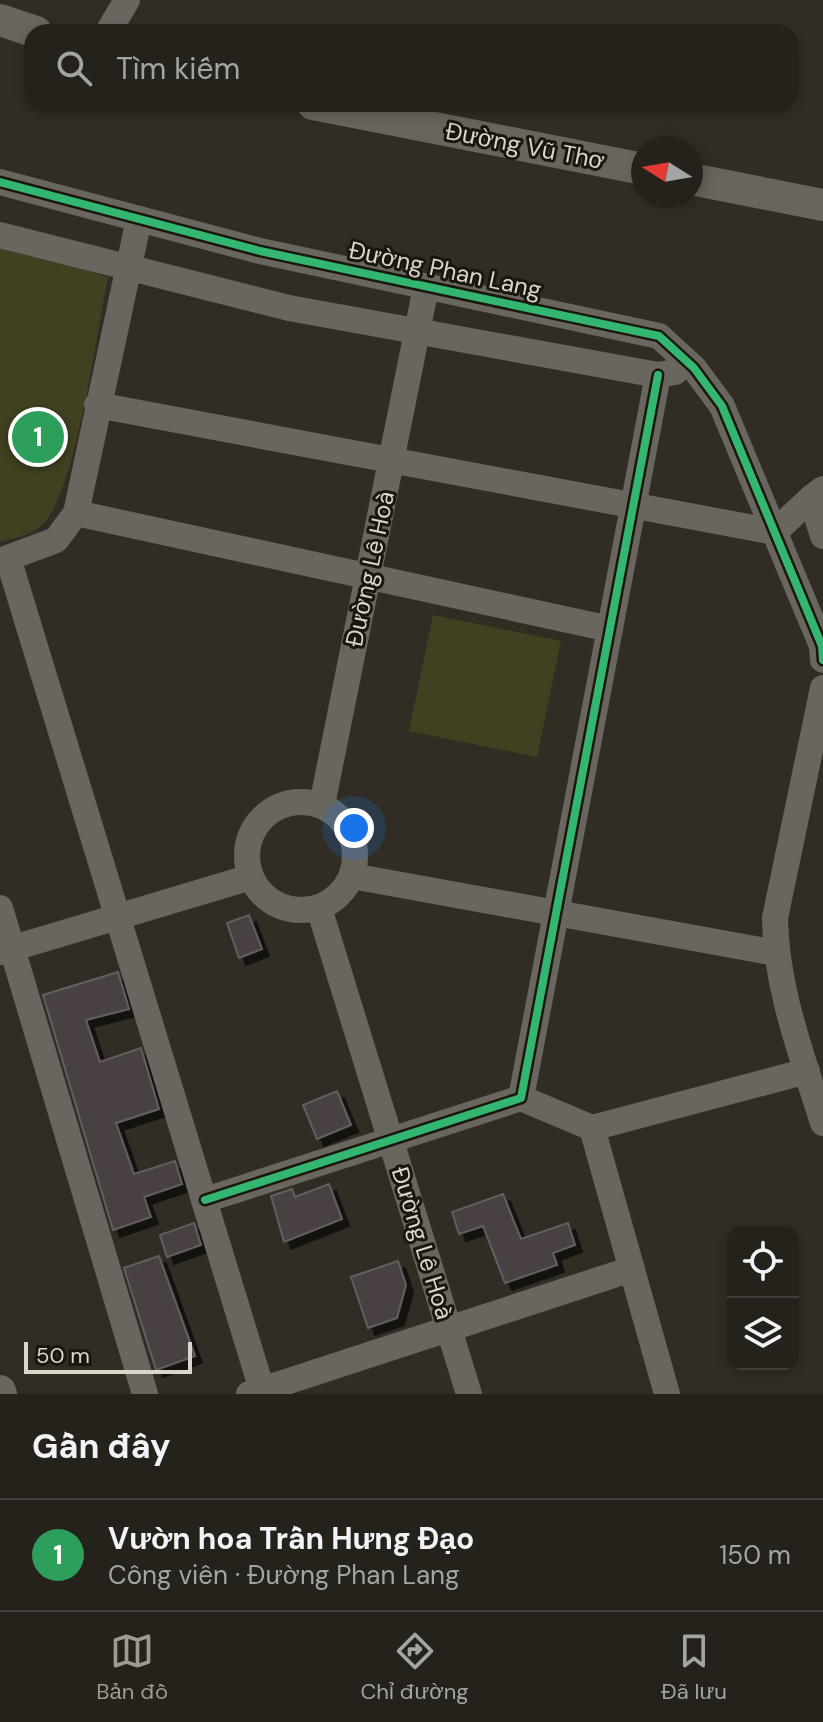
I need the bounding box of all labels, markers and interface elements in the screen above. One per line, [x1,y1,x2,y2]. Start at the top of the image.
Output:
search box [24,24,799,112]
icon: search [52,46,96,90]
text: Tìm kiếm [116,49,240,88]
street label: Đường Vũ Thơ [443,115,607,176]
north arrow [631,136,703,208]
street label: Đường Phan Lang [346,234,544,305]
pin: 1 [12,407,64,467]
street label: Đường Lê Hoà [338,488,401,649]
your location [334,808,374,848]
street label: Đường Lê Hoà [385,1163,460,1323]
map controls [727,1226,799,1370]
button: locate [727,1226,799,1298]
button: layers [727,1298,799,1370]
scale bar [24,1338,192,1374]
text: 50 m [36,1341,90,1370]
text: Gần đây [32,1424,170,1469]
text: Vườn hoa Trần Hưng Đạo [108,1519,474,1558]
text: 1 [53,1538,63,1572]
text: 150 m [719,1538,791,1572]
text: Công viên · Đường Phan Lang [108,1558,460,1592]
tab: Bản đồ [96,1629,168,1706]
tab: Chỉ đường [361,1629,469,1706]
tab: Đã lưu [661,1629,727,1706]

